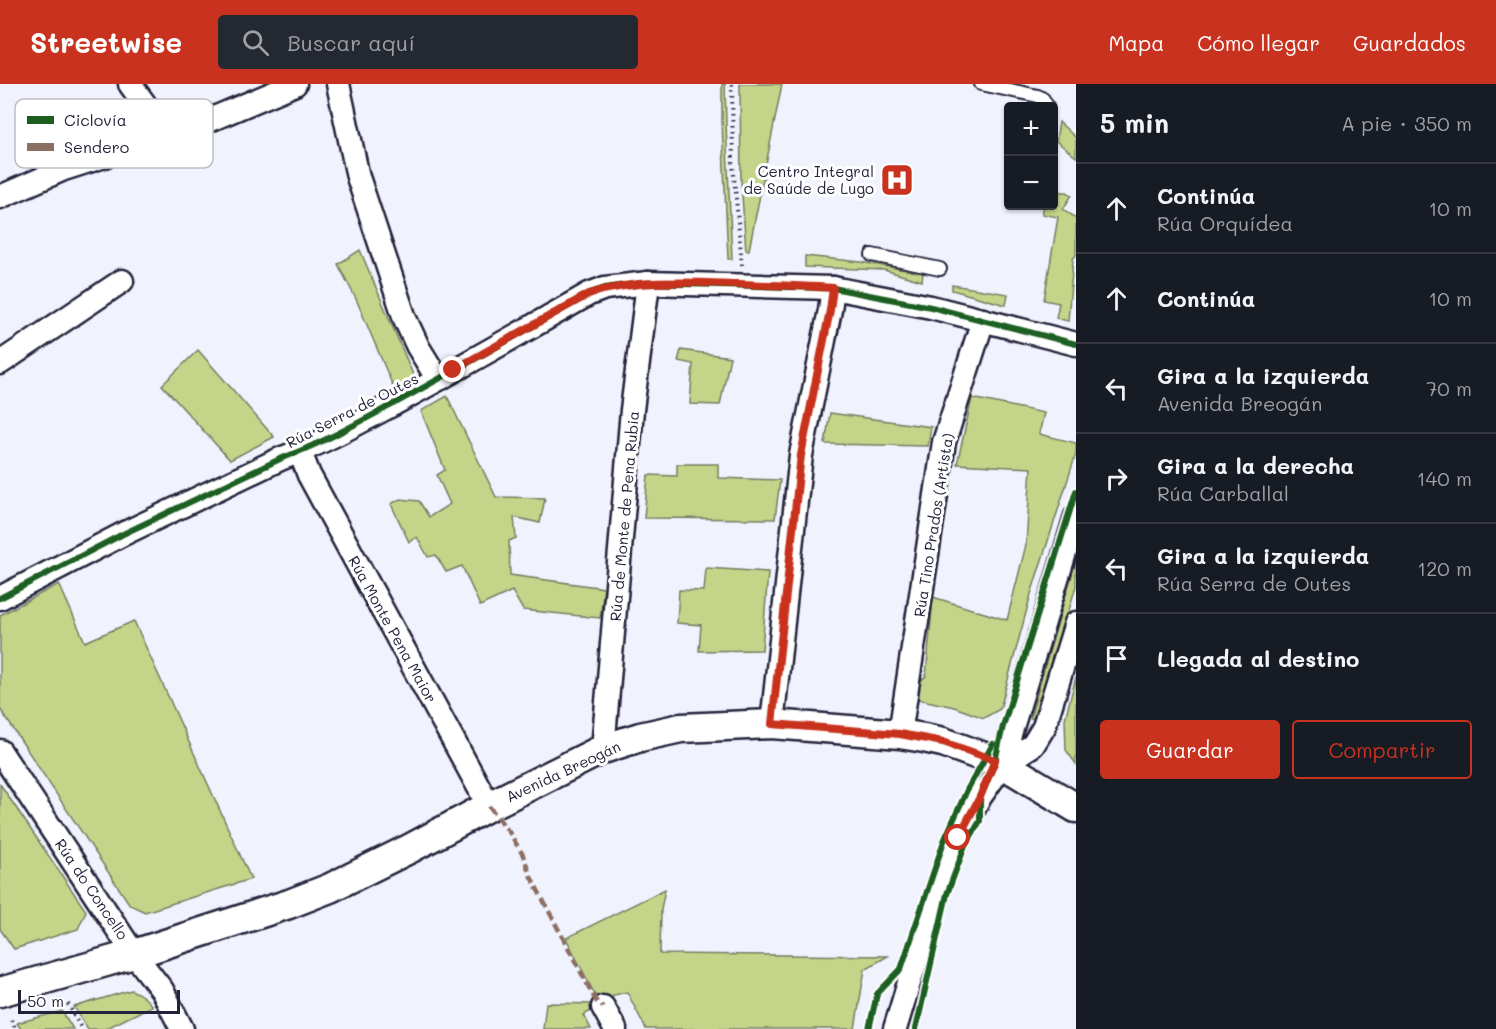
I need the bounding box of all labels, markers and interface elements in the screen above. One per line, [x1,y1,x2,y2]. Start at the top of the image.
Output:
search box [218,15,638,69]
text: Streetwise [30,24,182,60]
icon: search [239,26,272,59]
text: Buscar aquí [287,28,415,57]
text: Mapa [1108,29,1164,56]
text: Cómo llegar [1197,29,1320,56]
text: Guardados [1353,29,1466,56]
legend [15,99,213,168]
map controls [1004,102,1058,210]
button: + [1004,102,1058,156]
text: 5 min [1100,106,1169,140]
text: Ciclovía [64,109,127,130]
text: A pie · 350 m [1341,110,1472,136]
text: Sendero [64,136,129,157]
button: − [1004,156,1058,210]
place label: Centro Integral de Saúde de Lugo [744,161,874,198]
hospital icon: Centro Integral de Saúde de Lugo [879,162,915,198]
text: Continúa [1157,181,1255,210]
icon: ahead [1100,192,1133,225]
text: 10 m [1428,195,1472,221]
text: Rúa Orquídea [1157,210,1293,236]
icon: ahead [1100,282,1133,315]
text: Continúa [1157,284,1255,313]
text: 10 m [1428,285,1472,311]
route end [439,356,465,382]
text: Gira a la izquierda [1157,361,1369,390]
street label: Rúa Serra de Outes [283,368,421,452]
icon: left [1100,372,1133,405]
text: 70 m [1426,375,1472,401]
text: Avenida Breogán [1157,390,1322,416]
street label: Rúa de Monte de Pena Rubia [605,410,643,622]
street label: Rúa Tino Prados (Artista) [909,432,957,618]
text: Gira a la derecha [1157,451,1354,480]
icon: right [1100,462,1133,495]
text: 140 m [1417,465,1472,491]
text: Rúa Carballal [1157,480,1289,506]
text: Gira a la izquierda [1157,541,1369,570]
street label: Rúa Monte Pena Maior [344,552,442,706]
icon: left [1100,552,1133,585]
text: 120 m [1417,555,1472,581]
text: Rúa Serra de Outes [1157,570,1351,596]
icon: arrive [1100,642,1133,675]
text: Llegada al destino [1157,644,1359,673]
button: Guardar [1100,720,1280,779]
button: Compartir [1292,720,1472,779]
street label: Avenida Breogán [503,736,623,806]
route start [944,824,970,850]
street label: Rúa do Concello [51,835,133,943]
scale bar [18,987,180,1014]
text: 50 m [27,990,64,1011]

